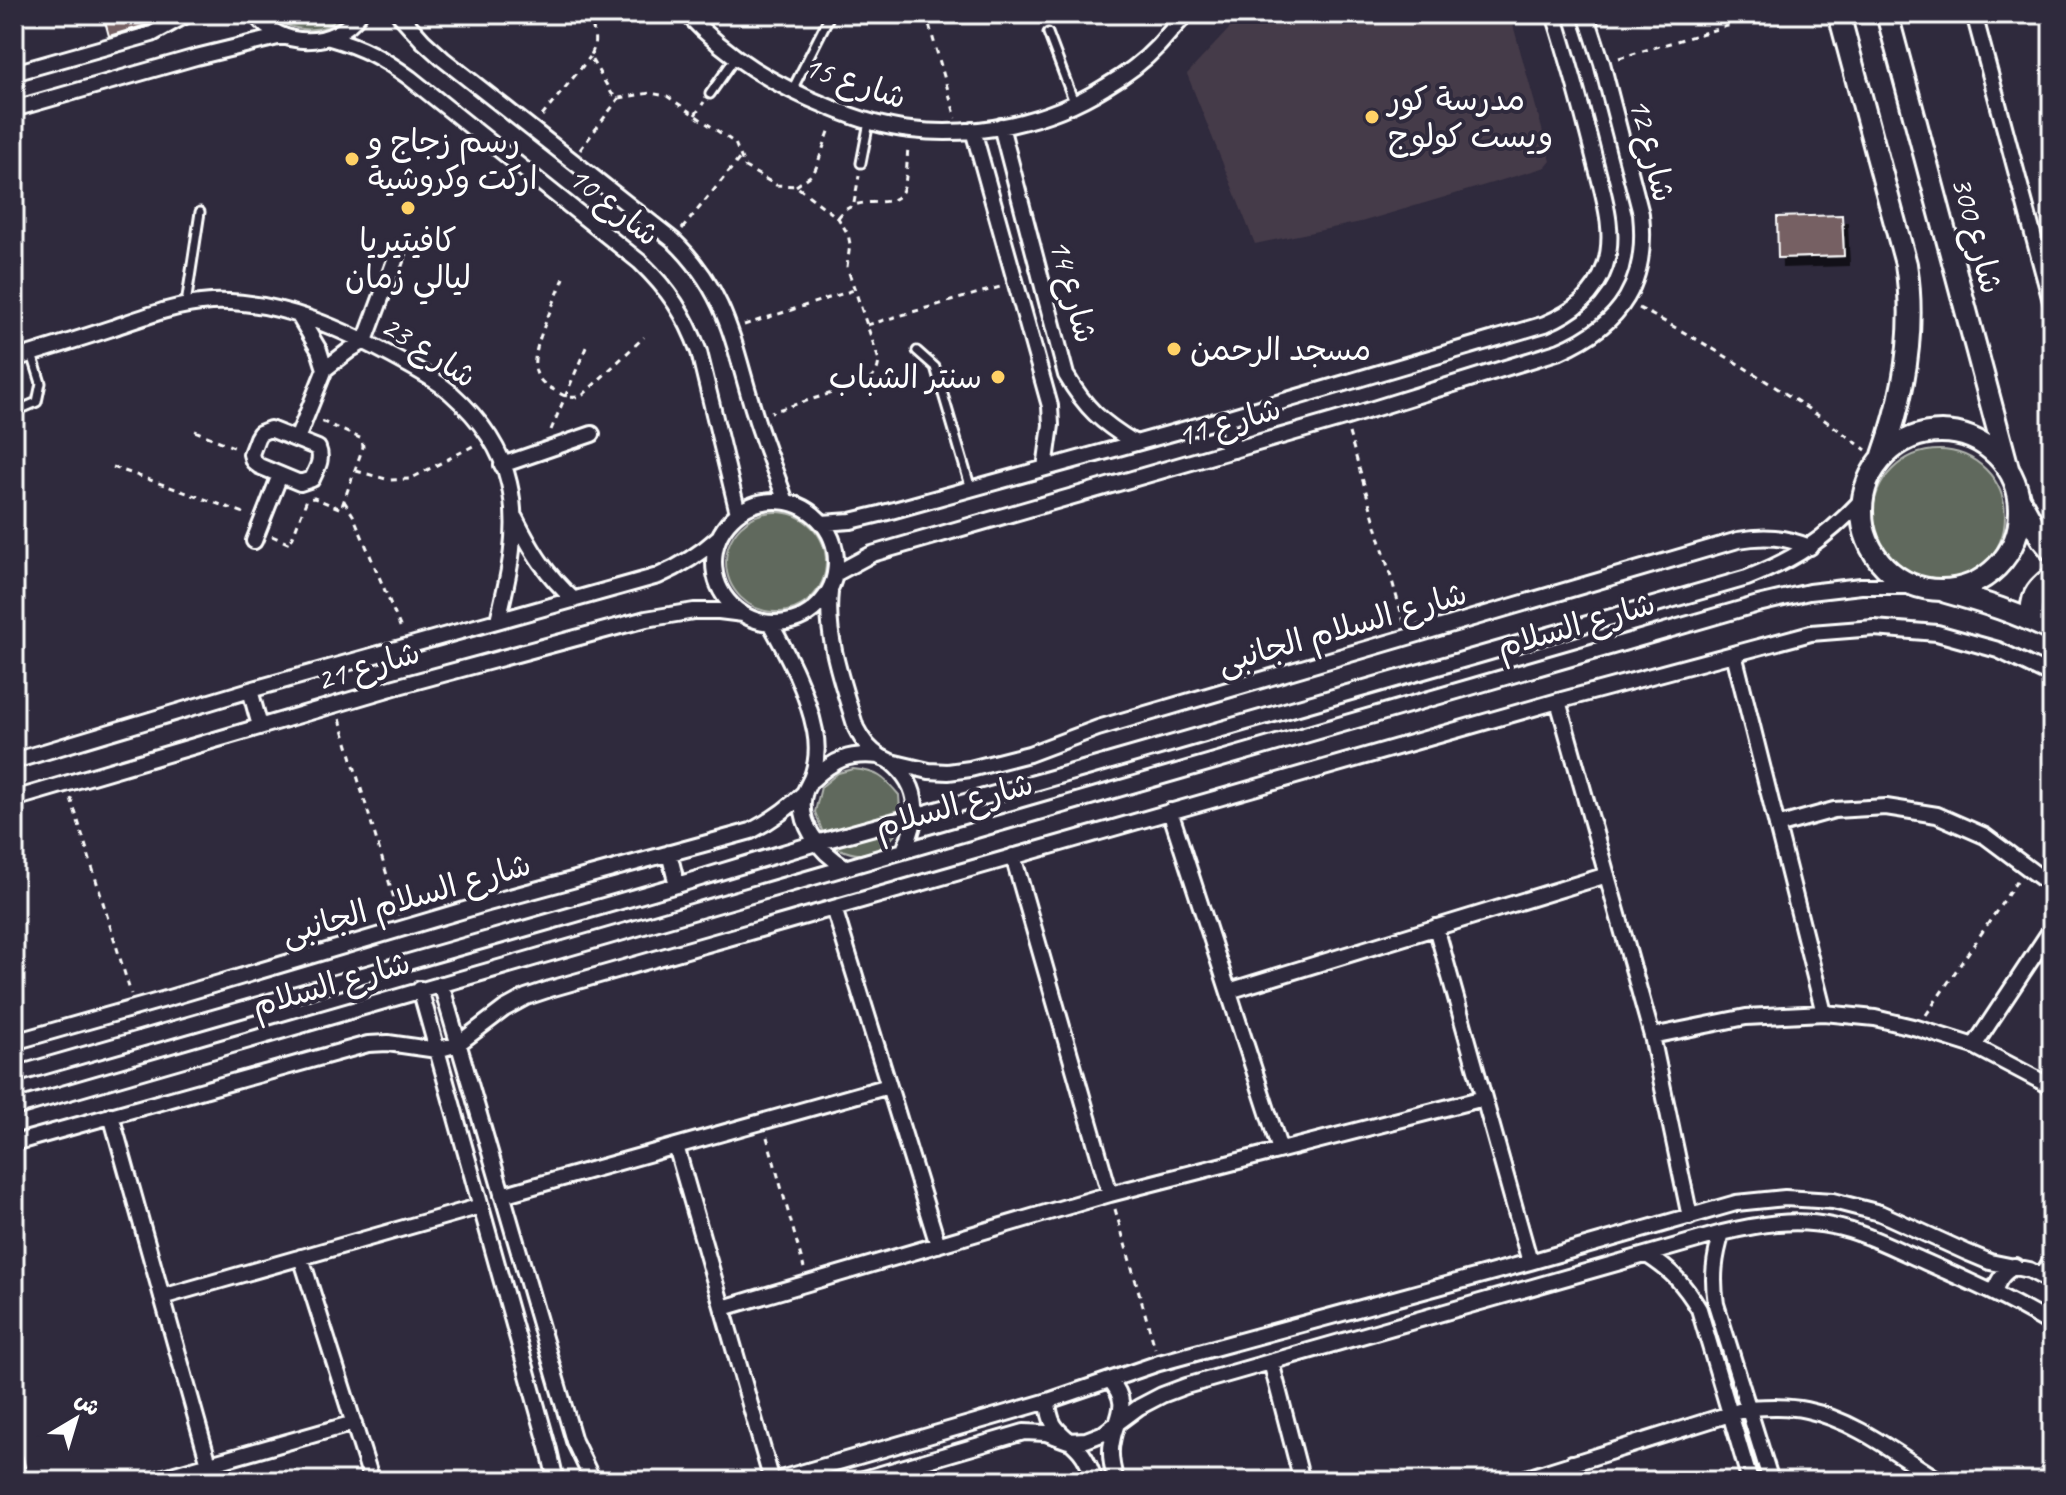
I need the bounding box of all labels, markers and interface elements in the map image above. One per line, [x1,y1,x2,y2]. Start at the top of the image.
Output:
street label: شارع 15 [798,45,912,120]
place label: مدرسة كور ويست كولوج [1385,79,1553,158]
street label: شارع 12 [1617,94,1685,207]
marker: مدرسة كور ويست كولوج [1363,108,1381,126]
place label: رسم زجاج و اركت وكروشية [365,121,538,199]
marker: رسم زجاج و اركت وكروشية [343,150,361,168]
street label: شارع 10 [559,157,668,257]
street label: شارع 300 [1940,172,2012,299]
marker: كافيتيريا ليالي زمان [399,199,417,217]
place label: كافيتيريا ليالي زمان [345,220,471,305]
street label: شارع 14 [1038,235,1106,348]
street label: شارع 23 [372,305,485,399]
place label: مسجد الرحمن [1190,329,1371,370]
marker: مسجد الرحمن [1165,340,1183,358]
place label: سنتر الشباب [829,357,982,398]
marker: سنتر الشباب [989,368,1007,386]
street label: شارع 11 [1172,388,1286,458]
street label: شارع السلام الجانبى [1212,573,1472,686]
street label: شارع السلام [1492,583,1661,670]
street label: شارع 21 [311,632,425,702]
street label: شارع السلام [870,763,1039,850]
street label: شارع السلام الجانبى [276,844,536,957]
street label: شارع السلام [247,942,416,1029]
north arrow [36,1379,116,1459]
text: ش [70,1386,106,1423]

